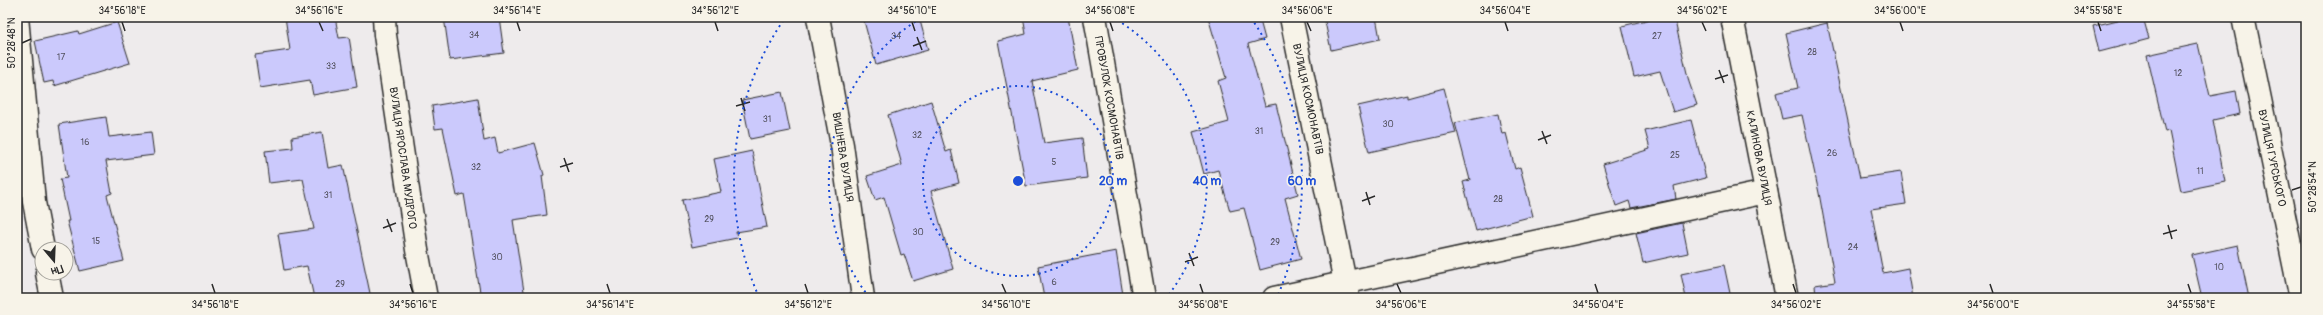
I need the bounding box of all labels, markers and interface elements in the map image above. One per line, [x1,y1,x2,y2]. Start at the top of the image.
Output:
text: 34°56'18"E [98,5,146,17]
text: 34°56'16"E [295,5,343,17]
text: 34°56'14"E [493,5,541,17]
text: 34°56'12"E [691,5,739,17]
text: 34°56'10"E [888,5,936,17]
text: 34°56'08"E [1085,5,1135,17]
text: 34°56'06"E [1282,5,1332,17]
text: 34°56'04"E [1480,5,1530,17]
text: 34°56'02"E [1677,5,1727,17]
text: 34°56'00"E [1874,5,1926,17]
text: 34°55'58"E [2074,5,2122,17]
text: 50°28'48"N [6,17,18,68]
house number: 34 [469,30,480,41]
house number: 34 [891,31,902,42]
house number: 27 [1652,31,1662,42]
street label: ПРОВУЛОК КОСМОНАВТІВ [1092,35,1126,161]
street label: ВУЛИЦЯ КОСМОНАВТІВ [1290,42,1326,156]
house number: 28 [1807,47,1817,58]
house number: 17 [57,52,65,63]
house number: 33 [326,61,336,72]
house number: 12 [2174,68,2182,79]
street label: ВУЛИЦЯ ЯРОСЛАВА МУДРОГО [387,86,419,230]
street label: ВУЛИЦЯ ГУРСЬКОГО [2255,108,2289,208]
street label: КАЛИНОВА ВУЛИЦЯ [1743,109,1775,207]
street label: ВИШНЕВА ВУЛИЦЯ [830,111,856,203]
house number: 31 [763,114,771,125]
house number: 30 [1382,119,1394,130]
house number: 31 [1255,126,1263,137]
house number: 32 [912,130,922,141]
house number: 16 [81,137,89,148]
house number: 26 [1827,148,1837,159]
house number: 25 [1670,150,1680,161]
house number: 5 [1052,157,1057,168]
text: 50°28'54"N [2307,161,2319,213]
house number: 32 [471,162,481,173]
house number: 11 [2196,166,2204,177]
centre of rings [1011,174,1025,188]
text: 20 m [1099,174,1127,189]
text: 40 m [1192,174,1222,189]
text: 60 m [1288,174,1317,189]
house number: 31 [324,190,332,201]
house number: 28 [1493,194,1503,205]
house number: 29 [704,214,714,225]
house number: 30 [912,227,924,238]
house number: 15 [92,236,100,247]
house number: 29 [1270,237,1280,248]
north arrow [34,241,74,281]
house number: 24 [1848,242,1859,253]
house number: 30 [491,252,503,263]
text: Пн [49,262,65,278]
house number: 10 [2214,262,2224,273]
house number: 6 [1051,277,1057,288]
house number: 29 [335,279,345,290]
text: 34°56'18"E [191,299,239,311]
text: 34°56'16"E [389,299,437,311]
text: 34°56'14"E [586,299,634,311]
text: 34°56'12"E [784,299,832,311]
text: 34°56'10"E [982,299,1030,311]
text: 34°56'08"E [1178,299,1228,311]
text: 34°56'06"E [1376,299,1426,311]
text: 34°56'04"E [1573,299,1623,311]
text: 34°56'02"E [1771,299,1821,311]
text: 34°56'00"E [1967,299,2019,311]
text: 34°55'58"E [2167,299,2215,311]

